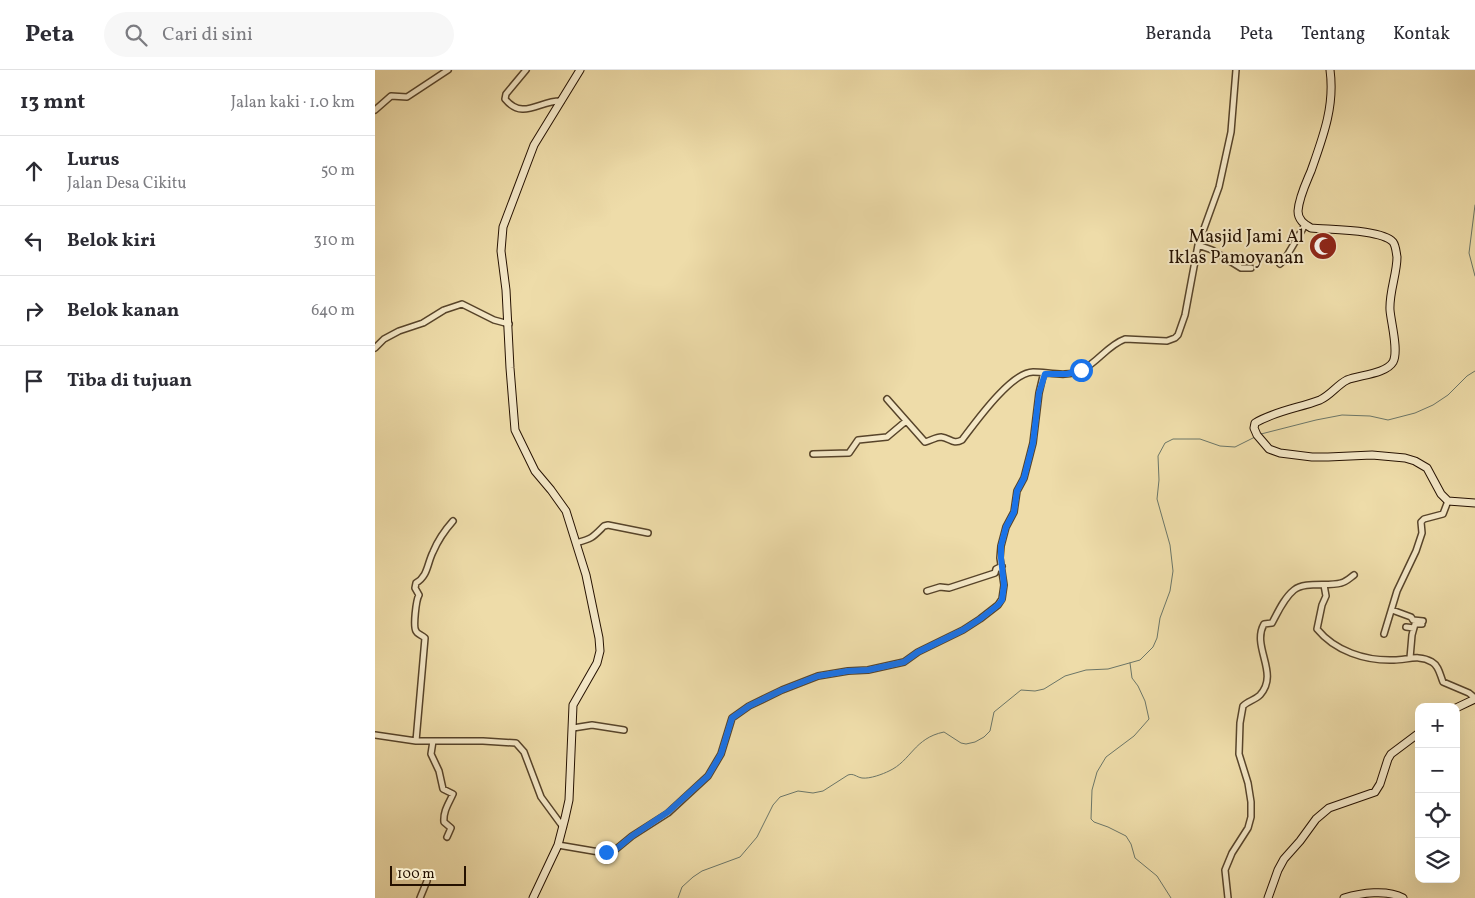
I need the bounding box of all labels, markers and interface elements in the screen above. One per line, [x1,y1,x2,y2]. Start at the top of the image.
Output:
search box [104,12,454,57]
text: Peta [25,18,74,52]
icon: search [122,21,150,49]
text: Cari di sini [162,22,253,48]
text: Beranda [1145,22,1211,47]
text: Peta [1239,22,1273,47]
text: Tentang [1301,22,1365,47]
text: Kontak [1393,22,1450,47]
text: 13 mnt [20,88,85,117]
text: Jalan kaki · 1.0 km [231,92,355,114]
text: Lurus [67,147,119,173]
icon: ahead [20,157,48,185]
text: 50 m [321,160,355,182]
text: Jalan Desa Cikitu [67,173,186,195]
place label: Masjid Jami Al Iklas Pamoyanan [1168,225,1304,271]
icon: left [20,227,48,255]
text: Belok kiri [67,228,156,254]
text: 310 m [314,230,355,252]
mosque icon: Masjid Jami Al Iklas Pamoyanan [1308,231,1338,261]
icon: right [20,297,48,325]
text: Belok kanan [67,298,179,324]
text: 640 m [311,300,355,322]
route start [1070,359,1093,382]
icon: arrive [20,367,48,395]
text: Tiba di tujuan [67,368,192,394]
map controls [1415,703,1460,883]
button: + [1415,703,1460,748]
button: − [1415,748,1460,793]
button: locate [1415,793,1460,838]
button: layers [1415,838,1460,883]
route end [595,841,618,864]
scale bar [390,863,466,886]
text: 100 m [397,865,435,884]

